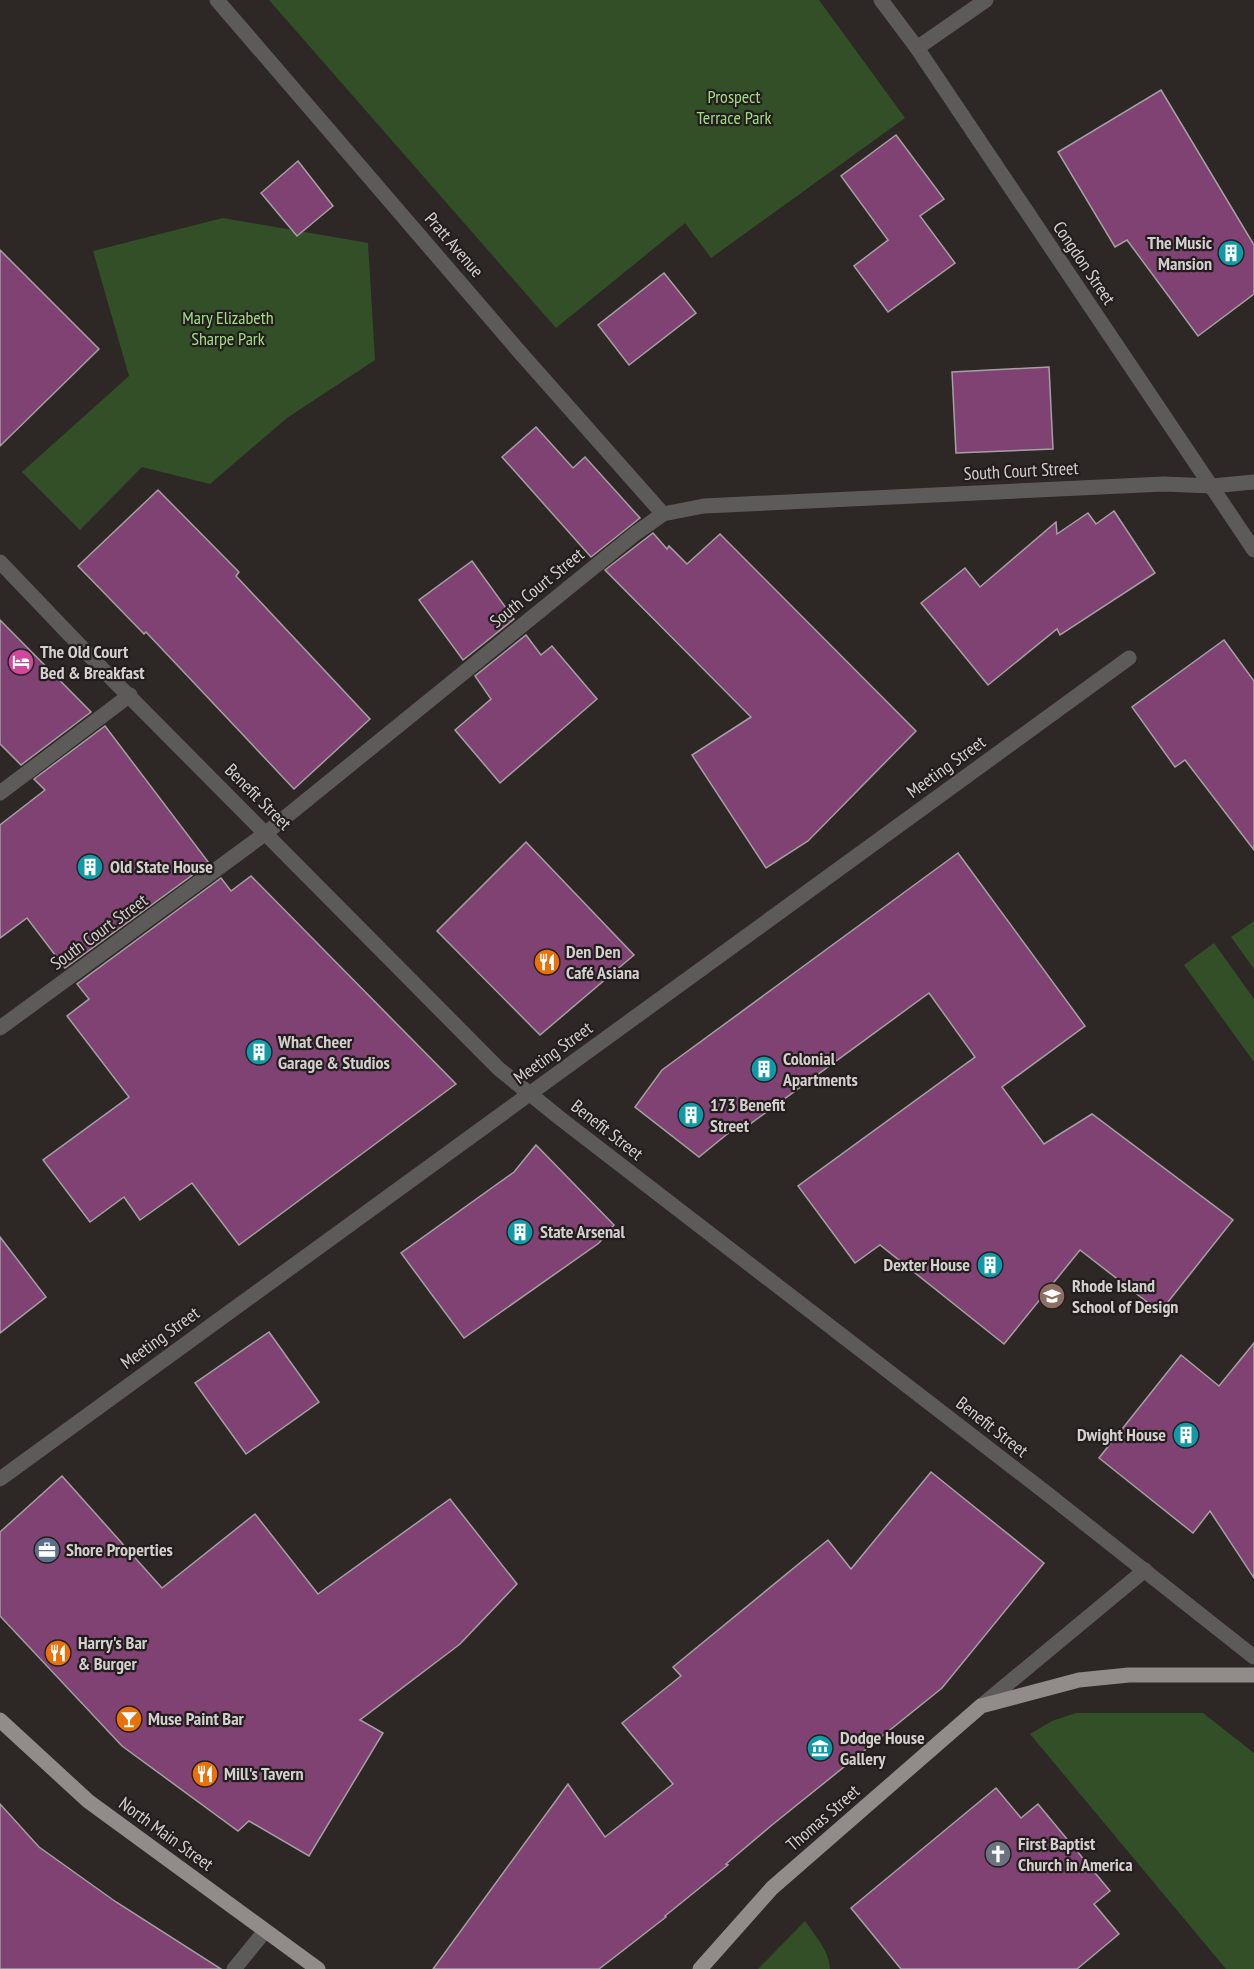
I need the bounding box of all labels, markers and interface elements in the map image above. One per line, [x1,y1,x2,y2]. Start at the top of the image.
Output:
park label: Prospect Terrace Park [697,85,771,129]
street label: Pratt Avenue [420,207,489,282]
street label: Congdon Street [1048,217,1121,309]
place label: The Music Mansion [1147,231,1213,275]
building icon: The Music Mansion [1216,238,1246,268]
park label: Mary Elizabeth Sharpe Park [182,306,274,350]
street label: South Court Street [963,456,1079,485]
street label: South Court Street [485,543,589,633]
place label: The Old Court Bed & Breakfast [40,640,145,684]
hotel icon: The Old Court Bed & Breakfast [6,647,36,677]
street label: Meeting Street [902,730,990,803]
street label: Benefit Street [220,758,297,835]
building icon: Old State House [75,852,105,882]
place label: Old State House [110,855,213,878]
street label: South Court Street [46,889,152,975]
place label: Den Den Café Asiana [566,940,639,984]
restaurant icon: Den Den Café Asiana [532,947,562,977]
street label: Meeting Street [509,1016,597,1089]
place label: What Cheer Garage & Studios [277,1030,390,1074]
building icon: What Cheer Garage & Studios [244,1037,274,1067]
place label: Colonial Apartments [782,1047,858,1091]
building icon: Colonial Apartments [749,1054,779,1084]
place label: 173 Benefit Street [710,1093,786,1137]
street label: Benefit Street [567,1094,648,1165]
building icon: 173 Benefit Street [676,1100,706,1130]
building icon: State Arsenal [505,1217,535,1247]
place label: State Arsenal [540,1220,625,1243]
building icon: Dexter House [975,1250,1005,1280]
place label: Dexter House [884,1253,970,1276]
place label: Rhode Island School of Design [1072,1274,1178,1318]
school or university icon: Rhode Island School of Design [1037,1281,1067,1311]
street label: Meeting Street [116,1301,204,1374]
street label: Benefit Street [952,1391,1033,1462]
building icon: Dwight House [1171,1420,1201,1450]
place label: Dwight House [1077,1423,1166,1446]
office icon: Shore Properties [32,1535,62,1565]
place label: Shore Properties [66,1538,173,1561]
place label: Harry's Bar & Burger [78,1631,148,1675]
restaurant icon: Harry's Bar & Burger [43,1638,73,1668]
bar icon: Muse Paint Bar [114,1704,144,1734]
place label: Muse Paint Bar [148,1707,245,1730]
place label: Dodge House Gallery [840,1726,925,1770]
museum icon: Dodge House Gallery [805,1733,835,1763]
restaurant icon: Mill's Tavern [190,1759,220,1789]
place label: Mill's Tavern [224,1762,304,1785]
street label: Thomas Street [781,1779,864,1856]
street label: North Main Street [115,1792,218,1876]
place label: First Baptist Church in America [1018,1832,1133,1876]
church icon: First Baptist Church in America [983,1839,1013,1869]

